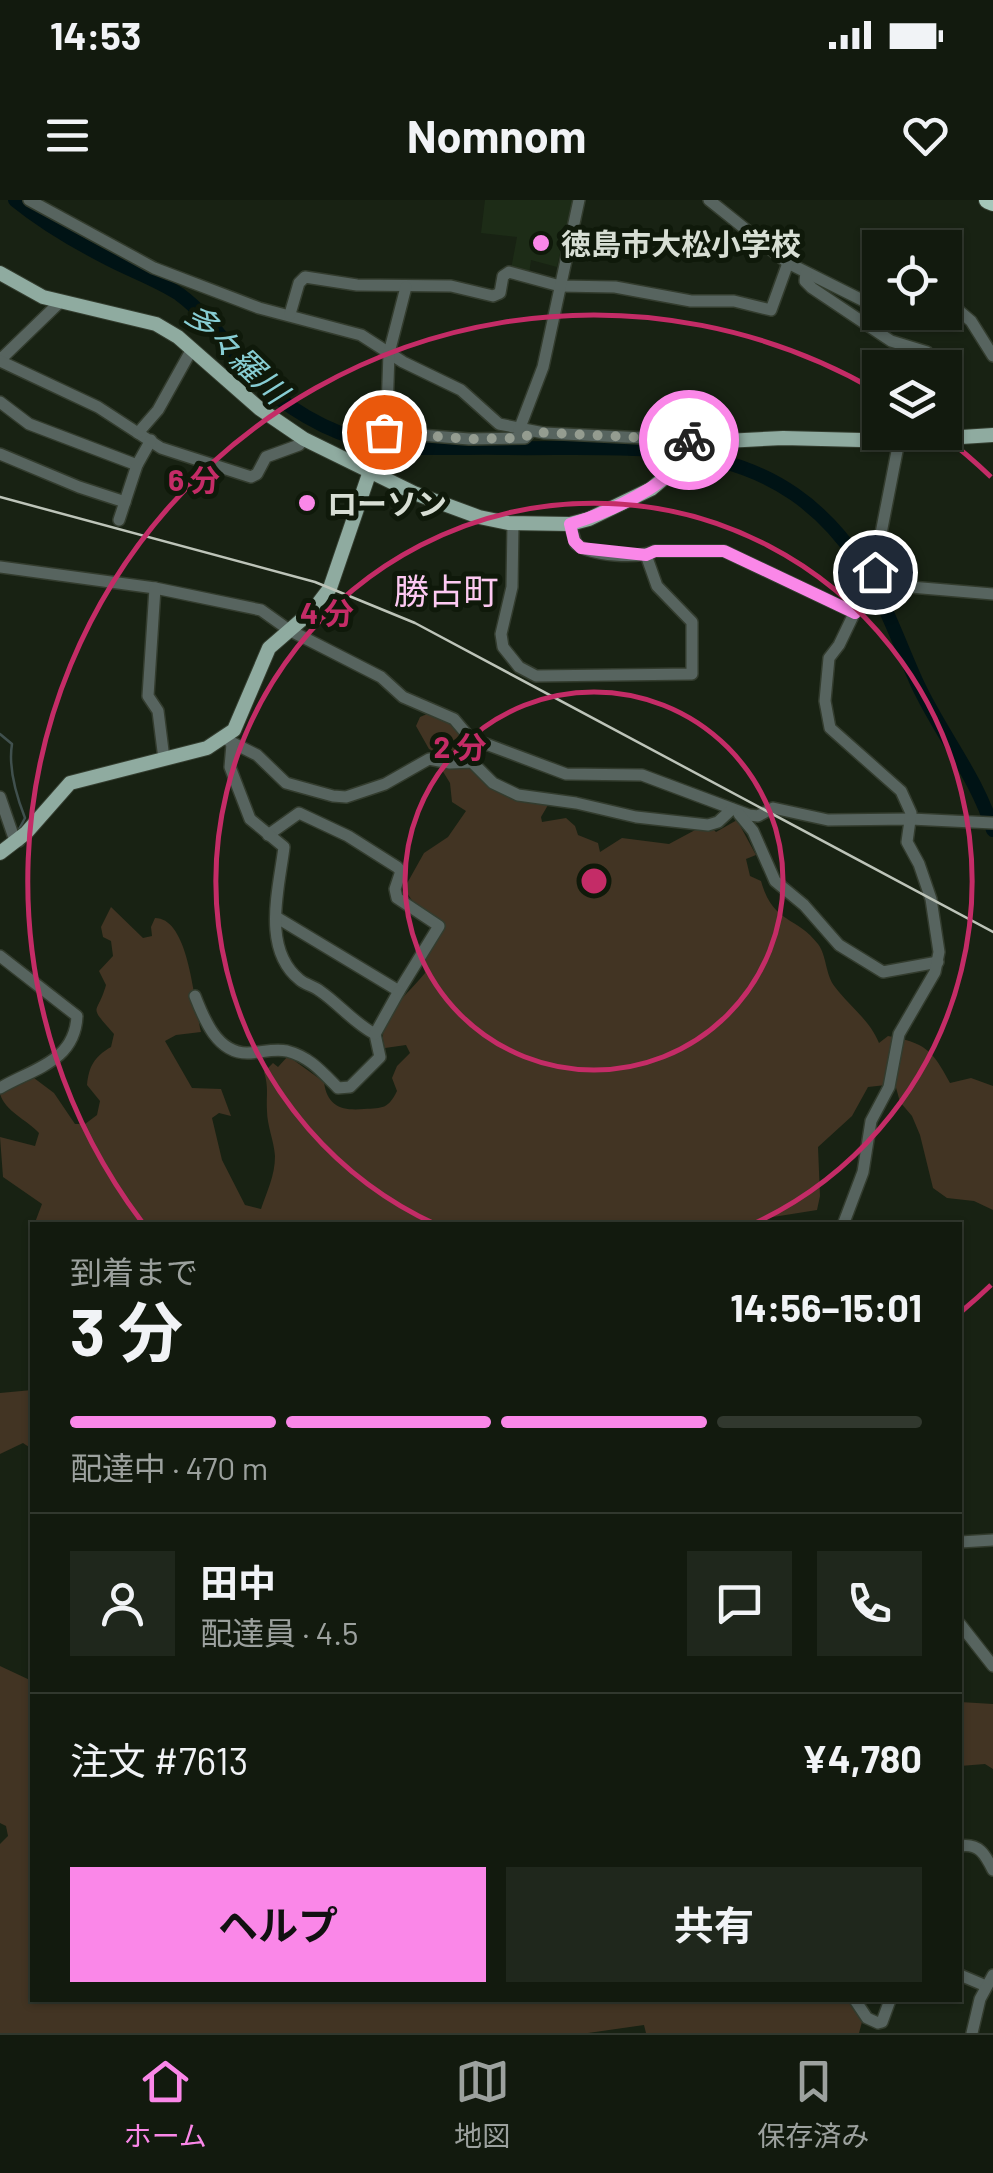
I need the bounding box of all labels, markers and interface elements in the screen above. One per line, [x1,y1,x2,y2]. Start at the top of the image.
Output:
text: 14:53 [50,12,141,58]
icon: menu [40,108,95,163]
text: Nomnom [407,108,586,162]
icon: heart [898,108,953,163]
place label: 徳島市大松小学校 [561,225,801,261]
map controls [862,230,962,450]
button: locate [862,230,962,330]
marker: 徳島市大松小学校 [530,232,552,254]
water label: 多々羅川 [178,294,298,412]
button: layers [862,350,962,450]
pin [342,390,427,475]
courier [639,390,739,490]
icon: bag [357,405,412,460]
icon: bike [662,413,717,468]
text: 6 分 [168,461,220,497]
place label: ローソン [327,485,447,521]
marker: ローソン [296,492,318,514]
pin [833,530,918,615]
icon: home [848,545,903,600]
district label: 勝占町 [393,569,499,611]
text: 4 分 [300,594,354,630]
text: 2 分 [434,728,486,764]
centre of rings [576,863,612,899]
text: 到着まで [70,1252,198,1290]
text: 14:56–15:01 [730,1284,922,1330]
text: 3 分 [70,1291,183,1369]
text: 配達中 · 470 m [70,1448,268,1486]
button: person [70,1551,175,1656]
button: chat [687,1551,792,1656]
button: phone [817,1551,922,1656]
text: 田中 [200,1559,276,1605]
text: 配達員 · 4.5 [200,1613,359,1651]
text: ¥4,780 [802,1735,922,1781]
text: 注文 #7613 [70,1737,248,1783]
button: ヘルプ [70,1867,486,1982]
button: 共有 [506,1867,922,1982]
tab: ホーム [124,2054,207,2154]
tab: 地図 [454,2054,510,2154]
tab: 保存済み [757,2054,869,2154]

